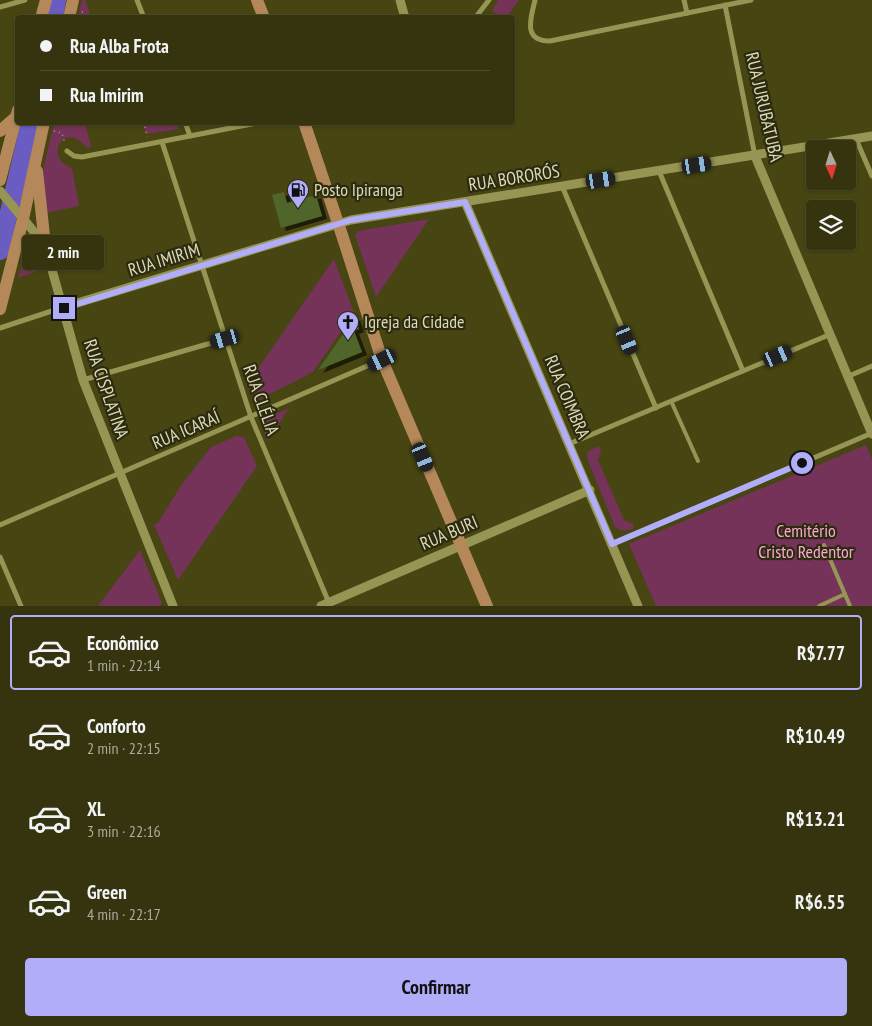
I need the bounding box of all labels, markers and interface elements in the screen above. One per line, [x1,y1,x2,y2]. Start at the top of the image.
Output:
text: Rua Alba Frota [70,34,169,58]
street label: RUA JURUBATUBA [741,50,788,164]
text: Rua Imirim [70,83,144,107]
north arrow [806,140,856,190]
map controls [806,140,856,250]
car [681,155,712,175]
street label: RUA BORORÓS [467,159,561,196]
car [585,170,616,190]
fuel station icon: Posto Ipiranga [286,178,310,209]
place label: Posto Ipiranga [314,178,403,201]
button: layers [806,200,856,250]
callout: 2 min [23,236,105,270]
street label: RUA IMIRIM [125,238,203,281]
text: 2 min [47,242,79,262]
route end [53,297,75,319]
church icon: Igreja da Cidade [336,310,360,341]
place label: Igreja da Cidade [364,310,464,333]
car [614,323,639,357]
car [208,328,241,350]
street label: RUA CISPLATINA [79,336,134,442]
car [761,343,794,369]
car [365,347,398,373]
street label: RUA COIMBRA [540,352,595,442]
street label: RUA CLÉLIA [238,361,285,439]
street label: RUA ICARAÍ [149,405,224,454]
car [410,440,435,474]
route start [791,452,813,474]
street label: RUA BURI [416,510,481,555]
park label: Cemitério Cristo Redentor [758,519,854,563]
icon: car [27,630,72,675]
text: Econômico [87,631,159,655]
text: R$7.77 [797,641,845,665]
text: 1 min · 22:14 [87,655,161,675]
icon: car [27,713,72,758]
text: Conforto [87,714,146,738]
text: R$10.49 [786,724,845,748]
text: 2 min · 22:15 [87,738,161,758]
icon: car [27,796,72,841]
text: XL [87,797,105,821]
text: R$13.21 [786,807,845,831]
text: 3 min · 22:16 [87,821,161,841]
icon: car [27,879,72,924]
text: Green [87,880,127,904]
text: R$6.55 [795,890,845,914]
text: 4 min · 22:17 [87,904,161,924]
button: Confirmar [25,958,847,1016]

